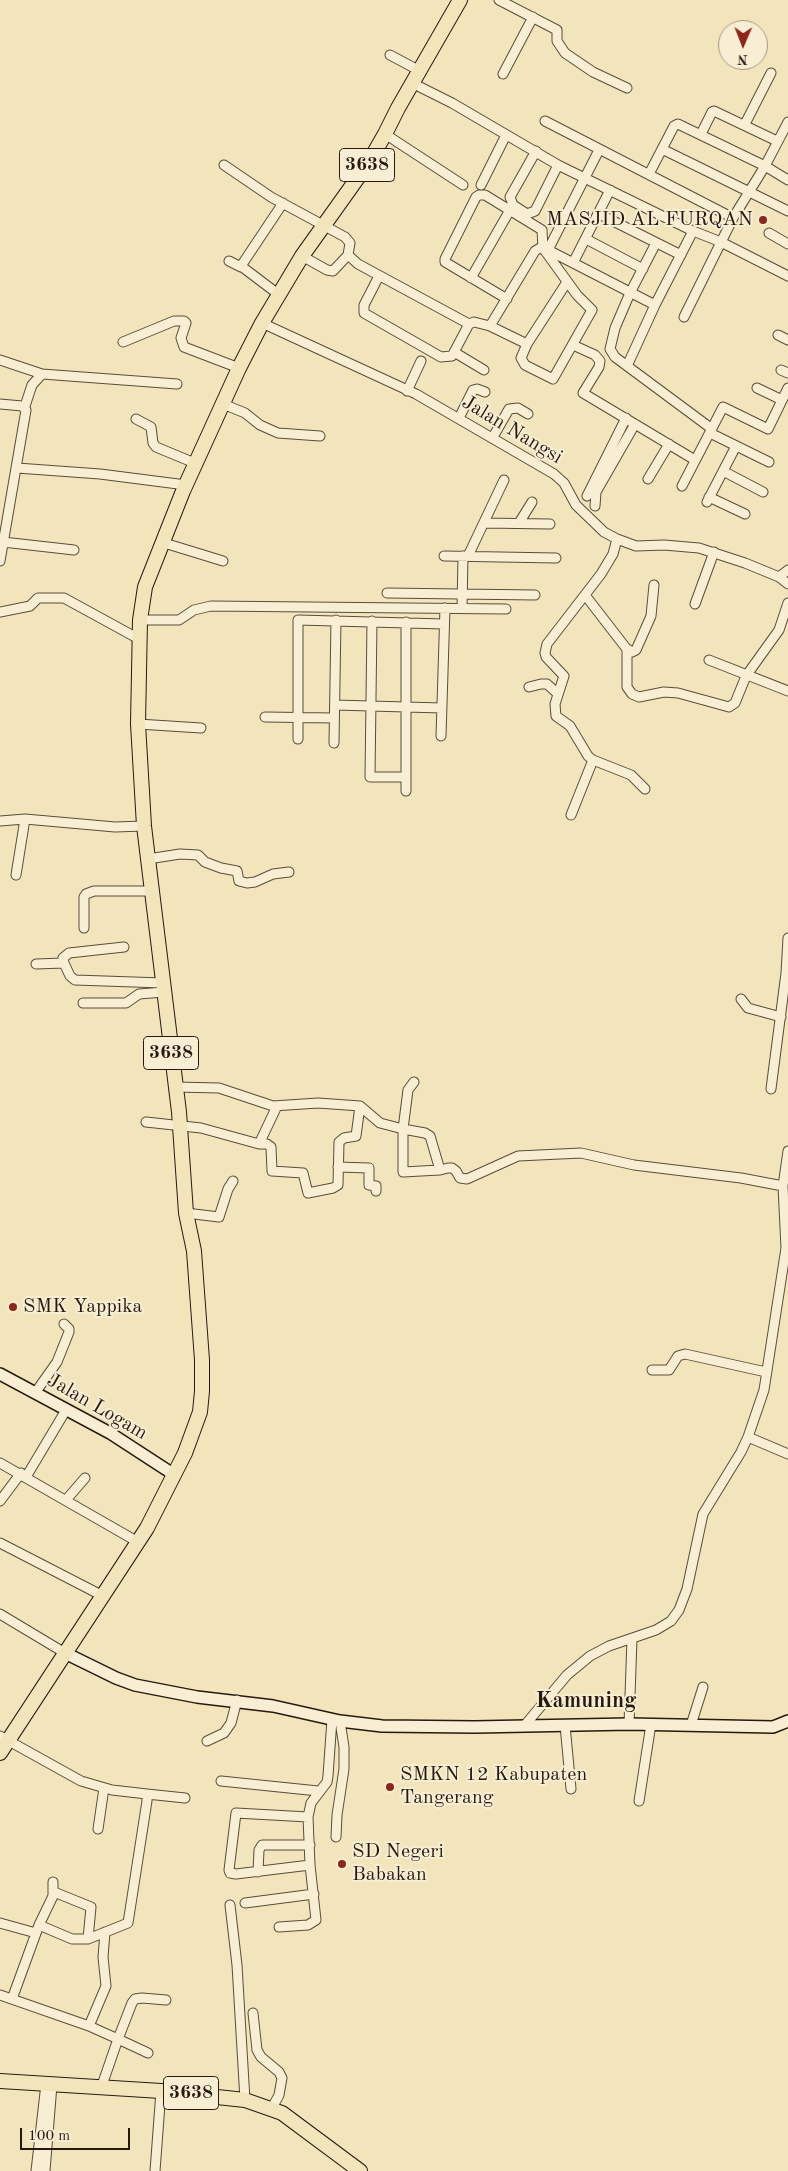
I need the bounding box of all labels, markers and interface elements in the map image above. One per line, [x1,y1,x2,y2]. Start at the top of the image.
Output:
north arrow [718,20,768,70]
text: N [737,52,748,66]
road number: 3638 [340,148,394,182]
place label: MASJID AL FURQAN [546,208,753,232]
marker: MASJID AL FURQAN [757,214,769,226]
street label: Jalan Nangsi [457,391,567,469]
road number: 3638 [144,1036,198,1070]
place label: SMK Yappika [23,1295,142,1319]
marker: SMK Yappika [7,1301,19,1313]
street label: Jalan Logam [42,1369,152,1445]
district label: Kamuning [536,1688,636,1714]
place label: SMKN 12 Kabupaten Tangerang [400,1763,587,1810]
marker: SMKN 12 Kabupaten Tangerang [384,1781,396,1793]
place label: SD Negeri Babakan [352,1840,444,1887]
marker: SD Negeri Babakan [336,1858,348,1870]
road number: 3638 [164,2076,218,2110]
scale bar [22,2118,132,2150]
text: 100 m [28,2129,70,2144]

